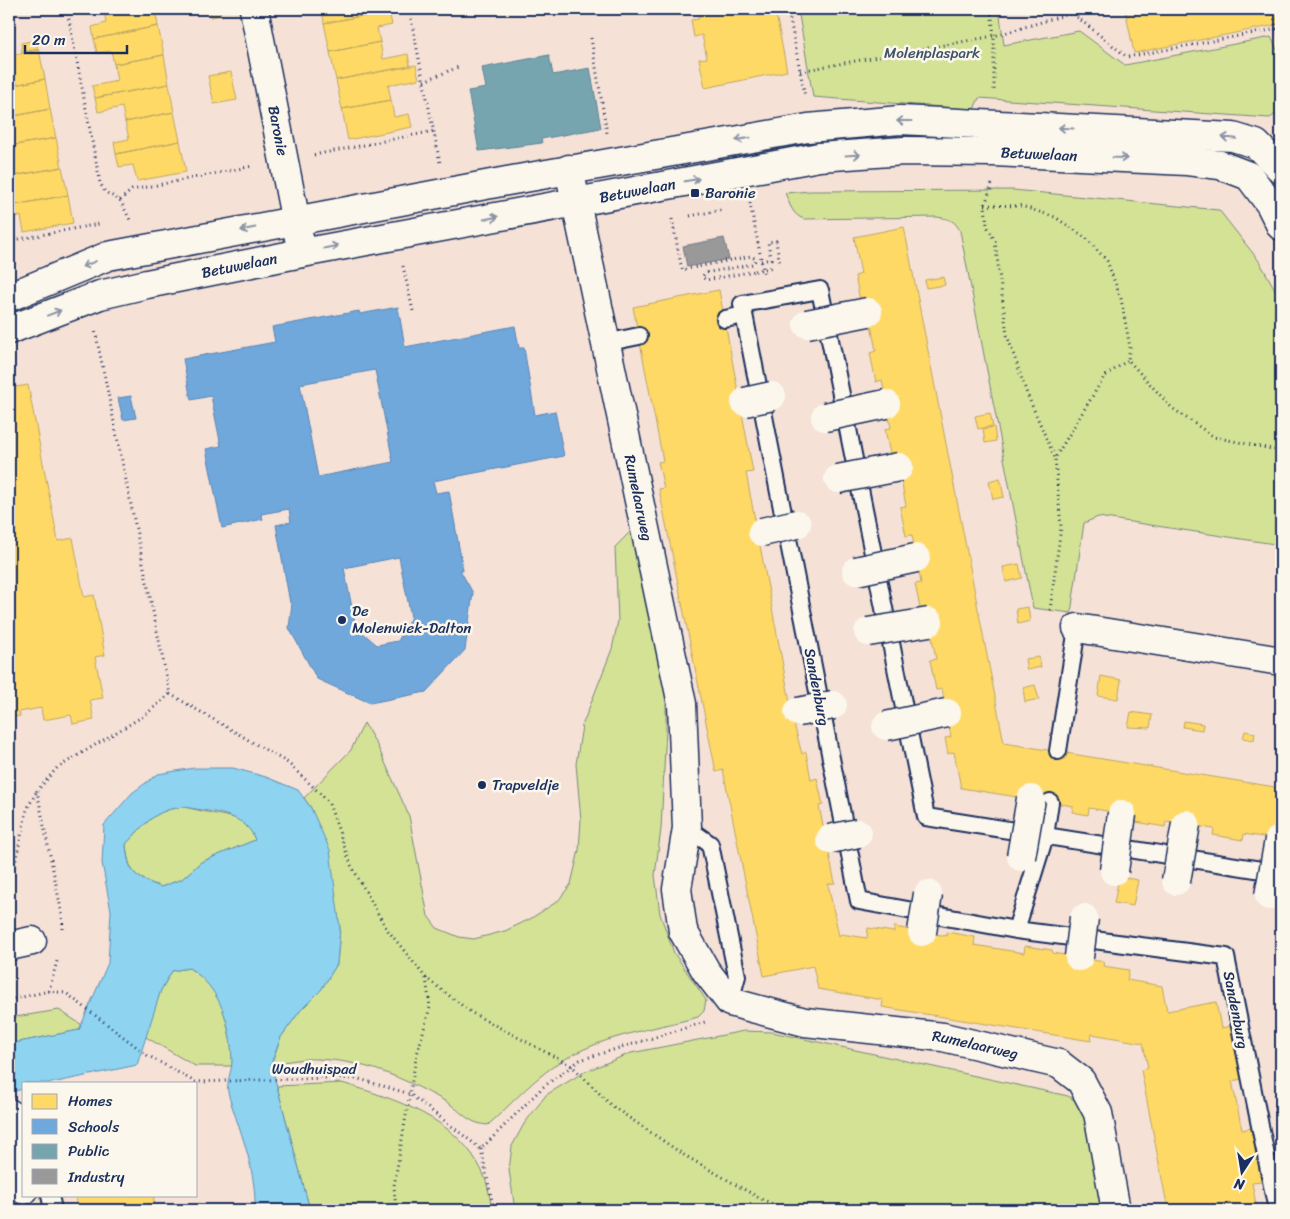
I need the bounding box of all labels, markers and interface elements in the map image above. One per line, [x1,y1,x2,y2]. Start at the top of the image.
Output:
scale bar [25,22,128,54]
text: 20 m [32,27,66,53]
park label: Molenplaspark [884,40,980,66]
street label: Baronie [260,103,296,158]
one-way arrow [896,116,912,126]
one-way arrow [1059,124,1075,133]
one-way arrow [1221,133,1237,142]
one-way arrow [735,135,751,145]
street label: Betuwelaan [1000,139,1078,169]
one-way arrow [845,150,861,160]
one-way arrow [1112,154,1128,163]
street label: Betuwelaan [597,171,678,211]
one-way arrow [684,175,700,185]
place label: Baronie [705,180,756,206]
marker: Baronie [689,187,701,199]
one-way arrow [482,212,498,222]
one-way arrow [240,224,256,234]
one-way arrow [323,242,339,252]
street label: Betuwelaan [199,245,280,286]
one-way arrow [82,260,97,269]
one-way arrow [46,308,61,317]
street label: Rumelaarweg [617,452,660,544]
place label: De Molenwiek-Dalton [352,598,471,641]
marker: De Molenwiek-Dalton [336,614,348,626]
street label: Sandenburg [797,646,837,728]
place label: Trapveldje [492,772,559,798]
marker: Trapveldje [476,779,488,791]
street label: Sandenburg [1216,969,1256,1051]
street label: Rumelaarweg [931,1023,1021,1067]
street label: Woudhuispad [272,1056,357,1082]
legend [22,1082,198,1196]
text: Homes [68,1088,112,1114]
text: Schools [68,1114,119,1140]
text: Public [68,1138,110,1164]
north arrow [1218,1146,1268,1196]
text: Industry [67,1164,125,1190]
text: N [1232,1171,1248,1198]

